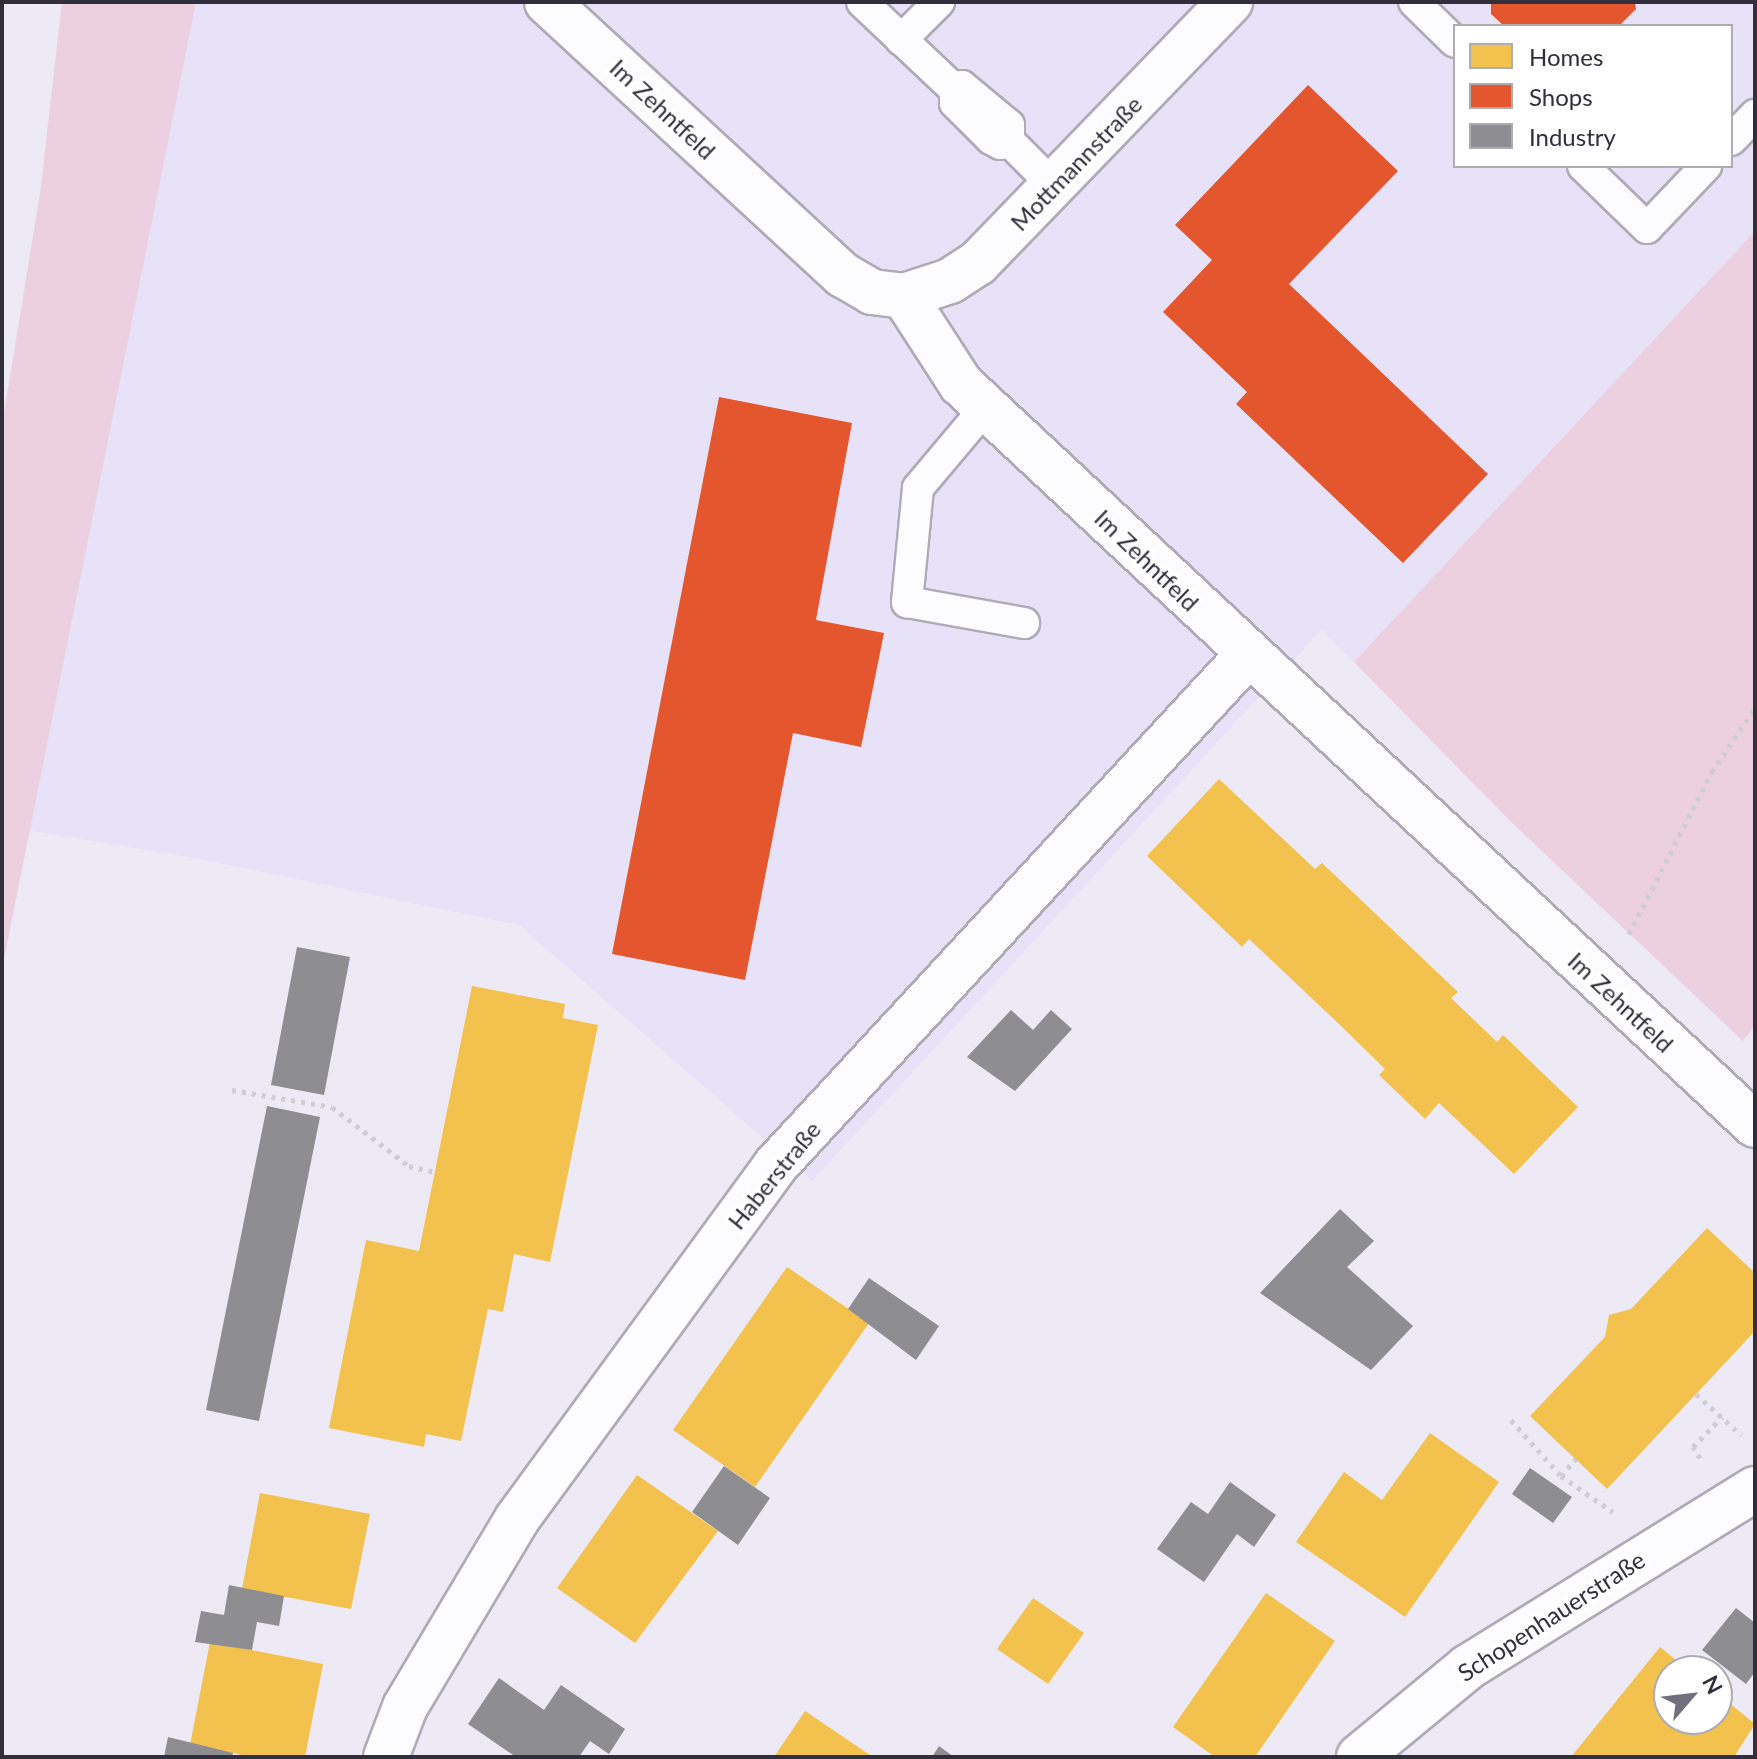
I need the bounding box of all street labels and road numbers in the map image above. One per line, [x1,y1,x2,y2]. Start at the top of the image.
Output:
street label: Im Zehntfeld [604,53,722,165]
street label: Mottmannstraße [1004,90,1148,236]
street label: Im Zehntfeld [1089,503,1205,617]
street label: Im Zehntfeld [1562,946,1680,1058]
street label: Haberstraße [722,1115,826,1235]
street label: Schopenhauerstraße [1452,1545,1650,1687]

